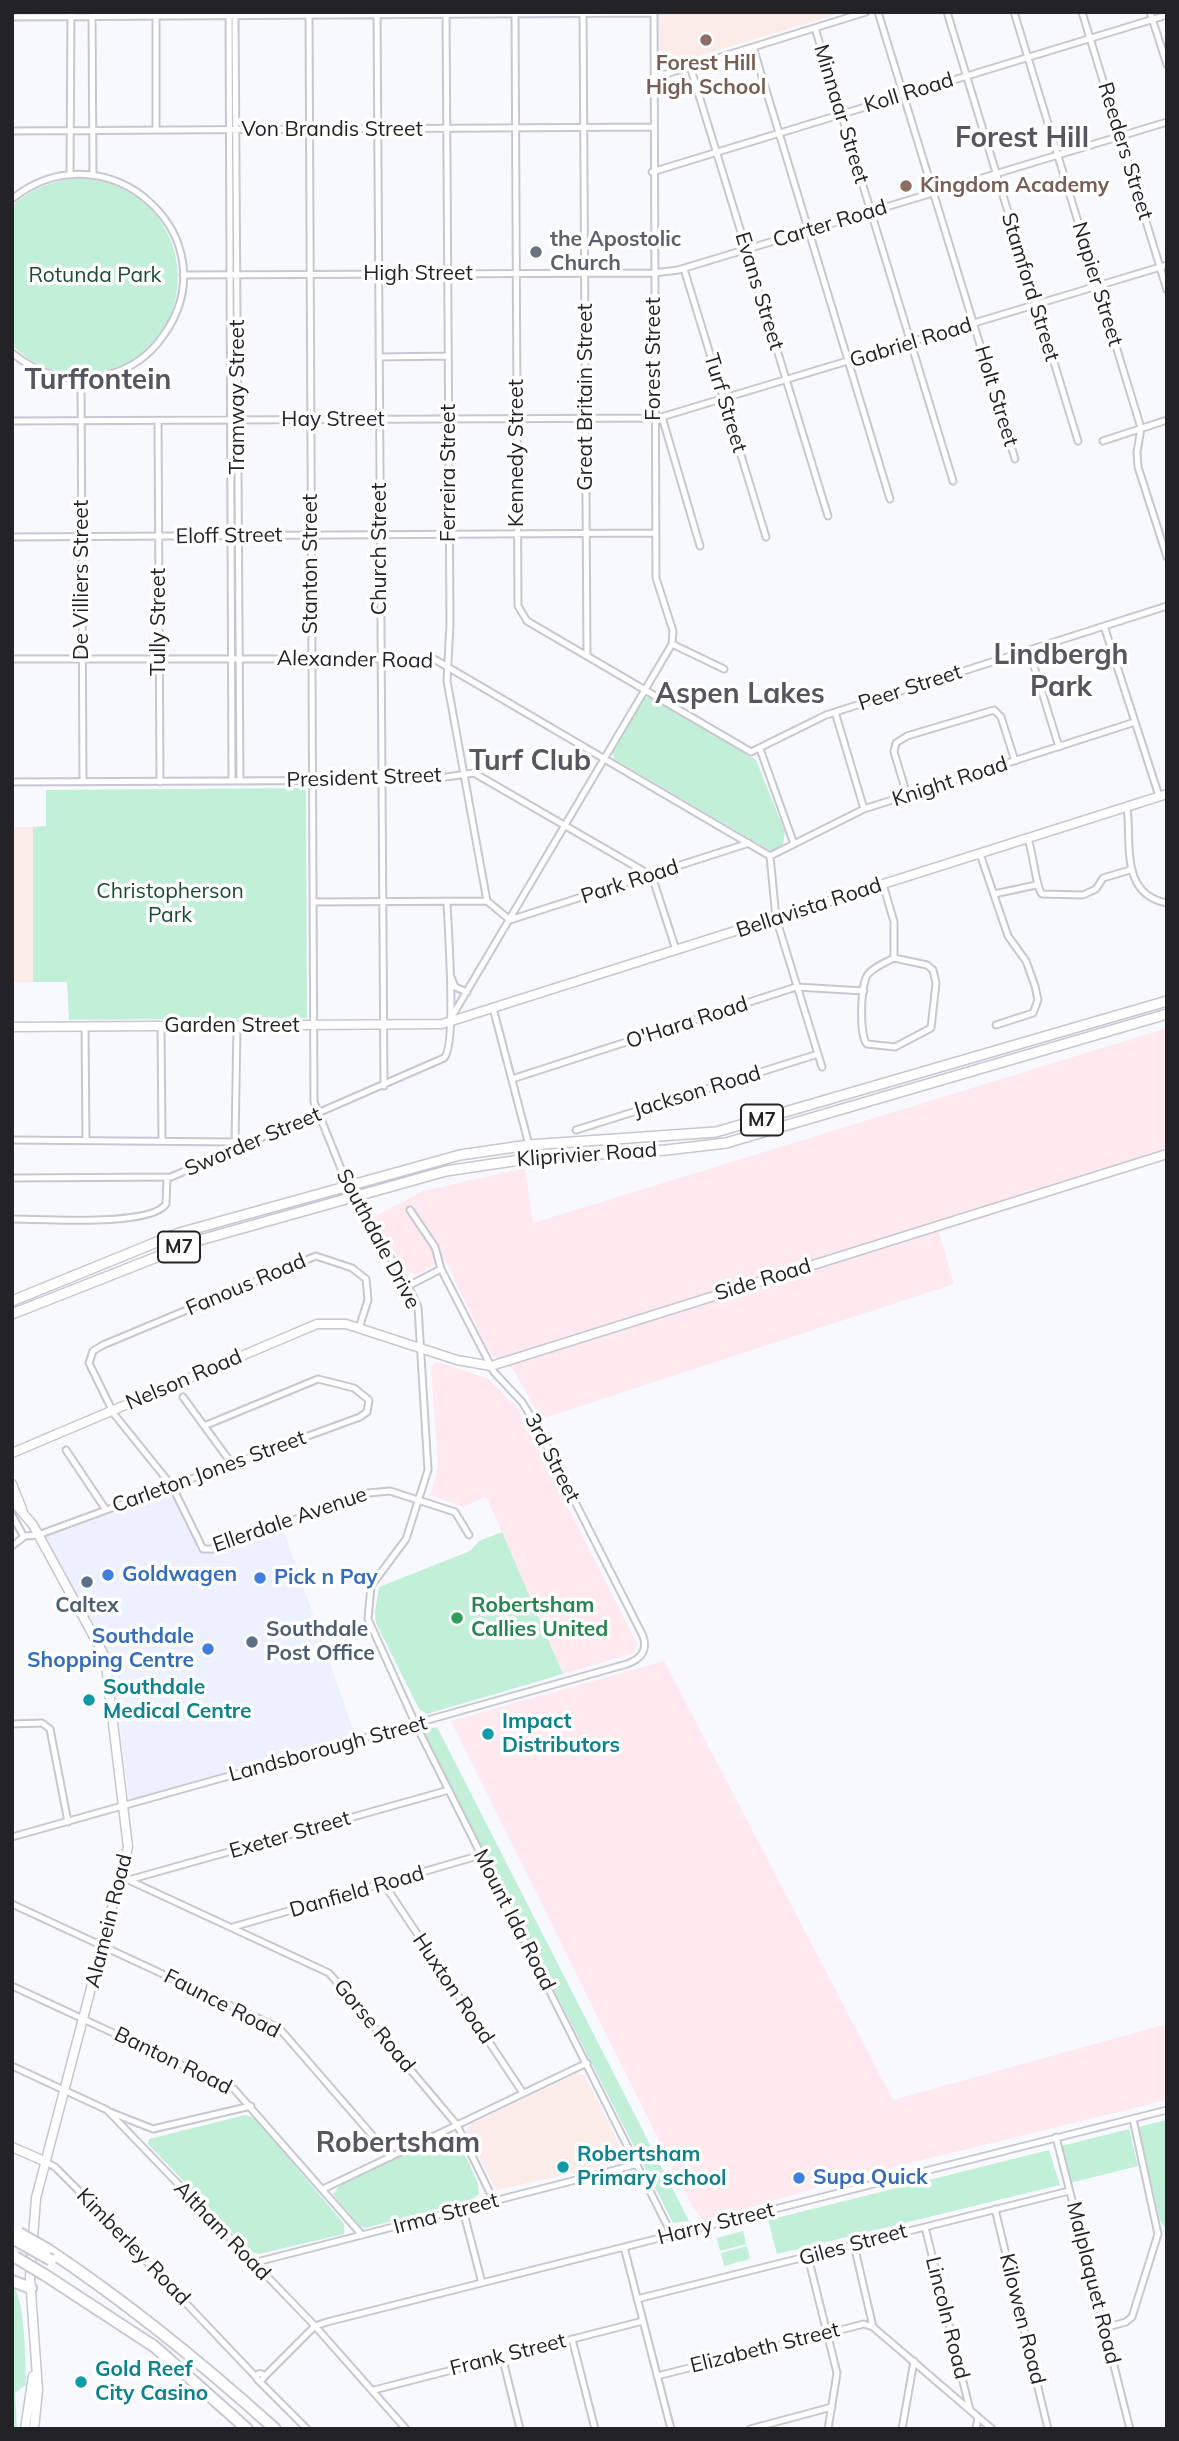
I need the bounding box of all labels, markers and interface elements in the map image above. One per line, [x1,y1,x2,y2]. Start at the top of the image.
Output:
marker: Forest Hill High School [698,32,714,48]
street label: Minnaar Street [808,41,874,187]
place label: Forest Hill High School [646,51,766,101]
street label: Koll Road [861,67,957,119]
street label: Reeders Street [1092,79,1158,223]
street label: Von Brandis Street [241,117,423,143]
district label: Forest Hill [955,122,1089,156]
place label: Kingdom Academy [920,173,1109,199]
marker: Kingdom Academy [898,178,914,194]
street label: Carter Road [770,195,890,253]
street label: Stamford Street [995,210,1065,364]
street label: Napier Street [1066,219,1128,349]
place label: the Apostolic Church [550,227,681,277]
street label: Evans Street [729,229,789,353]
marker: the Apostolic Church [528,244,544,260]
street label: High Street [363,261,473,287]
park label: Rotunda Park [29,263,161,289]
street label: Forest Street [641,297,667,421]
street label: Great Britain Street [573,303,599,491]
street label: Gabriel Road [847,312,975,374]
street label: Tramway Street [225,320,251,474]
street label: Holt Street [969,343,1023,449]
street label: Turf Street [698,350,752,456]
district label: Turffontein [25,364,171,398]
street label: Kennedy Street [504,379,530,527]
street label: Ferreira Street [436,404,462,542]
street label: Hay Street [281,407,385,433]
street label: Church Street [367,483,393,615]
street label: Stanton Street [298,494,324,634]
street label: De Villiers Street [69,500,95,660]
street label: Eloff Street [175,522,283,550]
street label: Tully Street [146,568,172,676]
district label: Lindbergh Park [993,639,1129,705]
street label: Alexander Road [277,646,433,674]
street label: Peer Street [855,659,965,717]
district label: Aspen Lakes [655,678,825,712]
district label: Turf Club [469,745,591,779]
street label: Knight Road [889,751,1011,813]
street label: President Street [286,763,442,793]
street label: Park Road [578,854,682,910]
street label: Bellavista Road [733,873,885,943]
park label: Christopherson Park [96,879,244,929]
street label: O'Hara Road [623,991,751,1055]
street label: Garden Street [164,1013,300,1039]
street label: Jackson Road [630,1061,764,1123]
street label: Sworder Street [181,1102,325,1182]
road number: M7 [741,1104,783,1136]
street label: Kliprivier Road [516,1138,658,1172]
street label: Southdale Drive [331,1165,425,1313]
road number: M7 [158,1232,200,1262]
street label: Fanous Road [182,1248,310,1322]
street label: Side Road [712,1253,814,1307]
street label: Nelson Road [122,1344,246,1416]
street label: 3rd Street [519,1409,585,1507]
street label: Carleton Jones Street [109,1425,309,1519]
street label: Ellerdale Avenue [210,1482,370,1558]
place label: Goldwagen [122,1562,237,1588]
place label: Pick n Pay [274,1565,378,1591]
marker: Goldwagen [100,1567,116,1583]
marker: Pick n Pay [252,1570,268,1586]
marker: Caltex [79,1574,95,1590]
place label: Caltex [55,1593,119,1619]
place label: Robertsham Callies United [471,1593,608,1643]
marker: Robertsham Callies United [449,1610,465,1626]
place label: Southdale Post Office [266,1617,375,1667]
place label: Southdale Shopping Centre [27,1624,194,1674]
marker: Southdale Post Office [244,1634,260,1650]
marker: Southdale Shopping Centre [200,1641,216,1657]
place label: Southdale Medical Centre [103,1675,251,1725]
marker: Southdale Medical Centre [81,1692,97,1708]
place label: Impact Distributors [502,1709,620,1759]
street label: Landsborough Street [226,1710,430,1788]
marker: Impact Distributors [480,1726,496,1742]
street label: Exeter Street [227,1806,353,1864]
street label: Mount Ida Road [468,1845,560,1995]
street label: Alamein Road [80,1851,138,1991]
street label: Danfield Road [287,1861,427,1923]
street label: Huxton Road [407,1929,499,2049]
street label: Faunce Road [160,1964,284,2044]
street label: Gorse Road [328,1974,420,2078]
street label: Banton Road [110,2022,236,2100]
district label: Robertsham [316,2127,480,2161]
place label: Robertsham Primary school [577,2142,727,2192]
marker: Robertsham Primary school [555,2159,571,2175]
place label: Supa Quick [813,2165,928,2191]
marker: Supa Quick [791,2170,807,2186]
street label: Altham Road [168,2176,276,2286]
street label: Kimberley Road [71,2183,195,2311]
street label: Irma Street [391,2188,501,2240]
street label: Harry Street [655,2197,777,2251]
street label: Malplaquet Road [1061,2199,1125,2367]
street label: Giles Street [796,2218,910,2272]
street label: Kilowen Road [994,2251,1050,2387]
street label: Lincoln Road [920,2254,974,2382]
street label: Elizabeth Street [688,2317,842,2379]
street label: Frank Street [448,2328,568,2382]
place label: Gold Reef City Casino [95,2357,208,2407]
marker: Gold Reef City Casino [73,2374,89,2390]

